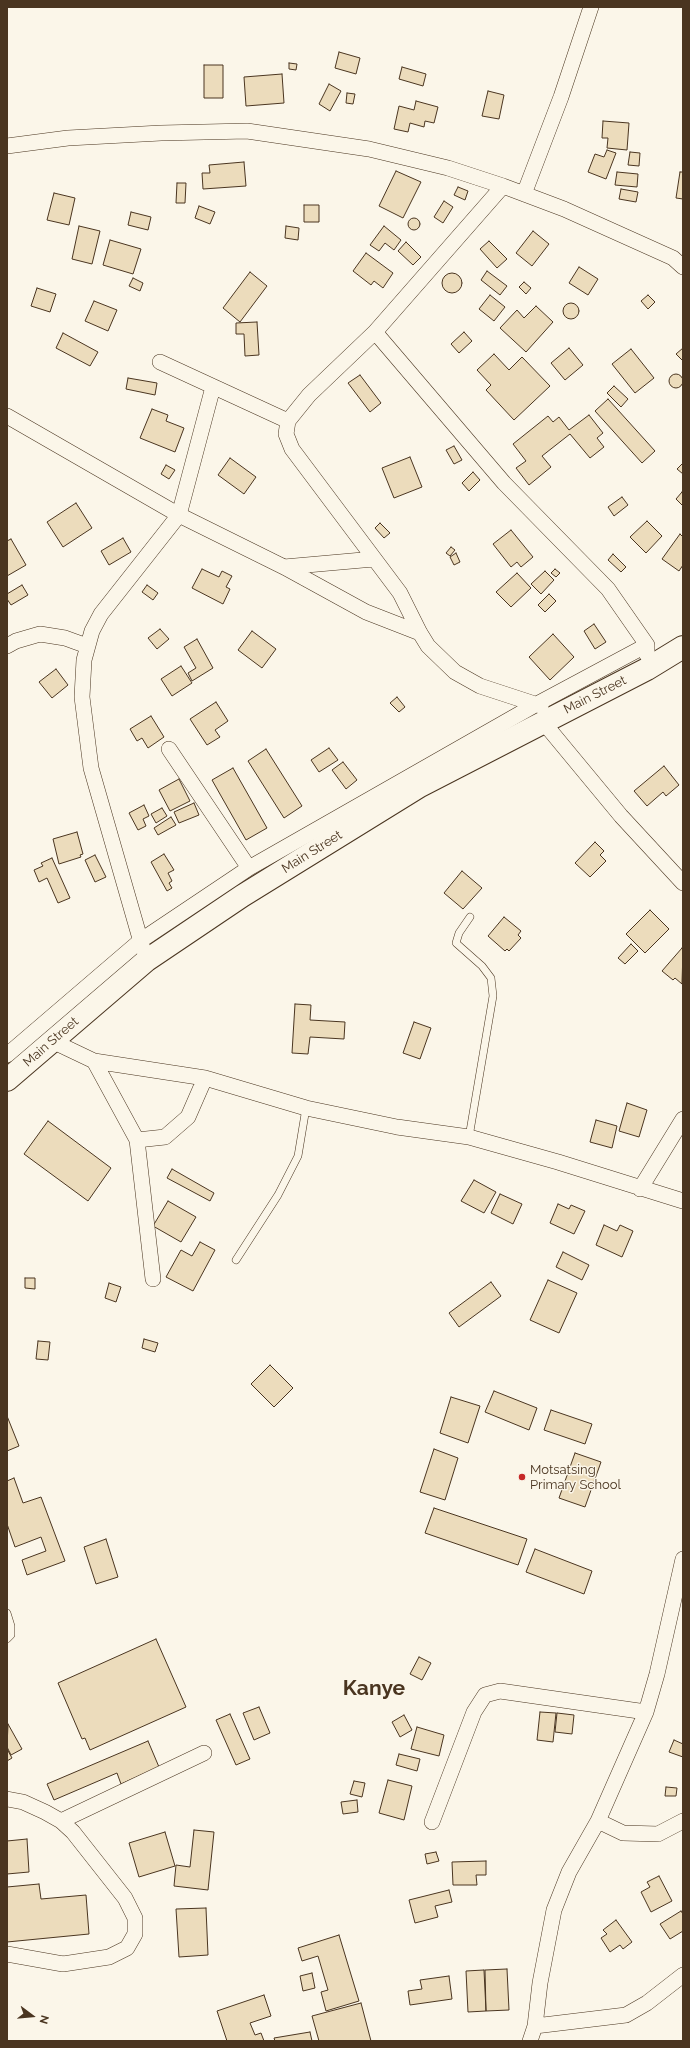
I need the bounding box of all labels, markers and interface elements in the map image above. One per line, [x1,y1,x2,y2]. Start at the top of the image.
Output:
street label: Main Street [561,673,629,717]
street label: Main Street [279,827,345,877]
street label: Main Street [20,1014,82,1070]
place label: Motsatsing Primary School [530,1462,621,1493]
marker: Motsatsing Primary School [517,1472,527,1482]
district label: Kanye [343,1676,405,1702]
north arrow [12,1996,52,2036]
text: N [37,2014,51,2025]

